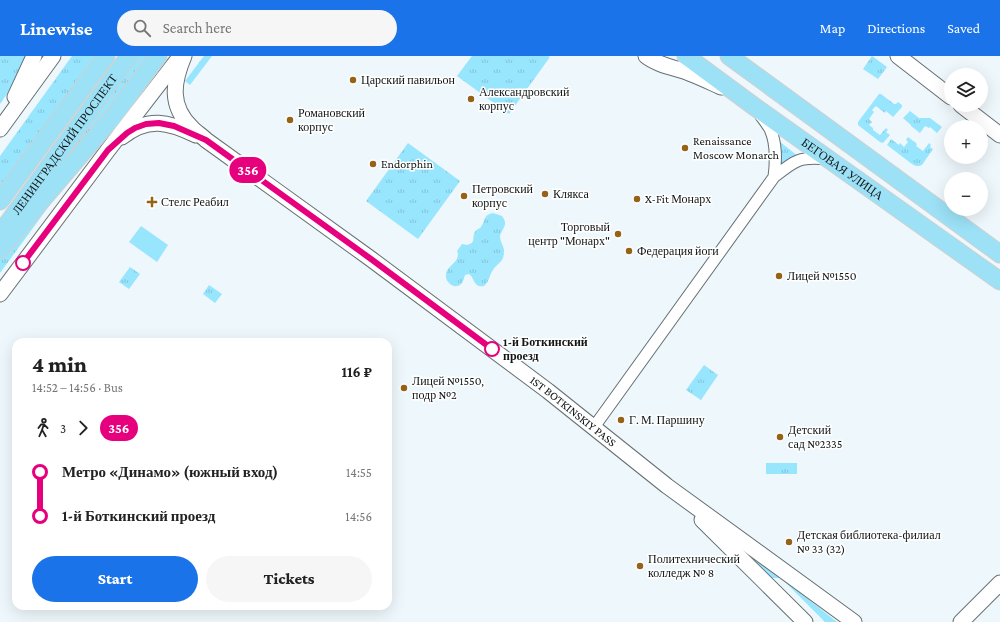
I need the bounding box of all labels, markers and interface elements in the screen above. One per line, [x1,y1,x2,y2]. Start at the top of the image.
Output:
search box [117,10,397,46]
icon: search [131,17,153,39]
text: Linewise [20,18,93,39]
text: Search here [163,20,232,36]
text: Map [820,20,845,36]
text: Directions [867,20,925,36]
text: Saved [947,20,980,36]
map controls [944,68,988,216]
button: layers [944,68,988,112]
street label: ЛЕНИНГРАДСКИЙ ПРОСПЕКТ [9,71,121,217]
place label: Царский павильон [361,73,456,87]
marker: Царский павильон [348,75,358,85]
place label: Александровский корпус [479,85,570,113]
marker: Александровский корпус [466,94,476,104]
place label: Романовский корпус [298,106,366,134]
marker: Романовский корпус [285,115,295,125]
button: + [944,120,988,164]
place label: Renaissance Moscow Monarch [693,134,779,162]
street label: БЕГОВАЯ УЛИЦА [799,135,886,203]
marker: Renaissance Moscow Monarch [680,143,690,153]
line badge: 356 [225,157,271,183]
place label: Endorphin [381,157,433,171]
marker: Endorphin [368,159,378,169]
text: 356 [237,162,259,178]
button: − [944,172,988,216]
place label: Петровский корпус [472,182,534,210]
place label: Клякса [553,187,590,201]
marker: Клякса [540,189,550,199]
marker: Петровский корпус [459,191,469,201]
place label: X-Fit Монарх [645,192,711,206]
marker: X-Fit Монарх [632,194,642,204]
place label: Стелс Реабил [161,195,229,209]
marker: Стелс Реабил [146,196,158,208]
place label: Торговый центр "Монарх" [528,220,611,248]
marker: Торговый центр "Монарх" [613,229,623,239]
place label: Федерация йоги [637,244,719,258]
marker: Федерация йоги [624,246,634,256]
unlabelled marker [15,255,31,271]
place label: Лицей №1550 [787,269,857,283]
marker: Лицей №1550 [774,271,784,281]
place label: 1-й Боткинский проезд [503,335,588,363]
marker: 1-й Боткинский проезд [484,341,500,357]
text: 4 min [32,352,87,377]
text: 116 ₽ [341,364,372,380]
street label: 1ST BOTKINSKIY PASS [527,373,619,450]
place label: Лицей №1550, подр №2 [412,374,484,402]
text: 14:52 – 14:56 · Bus [32,380,123,395]
marker: Лицей №1550, подр №2 [399,383,409,393]
place label: Г. М. Паршину [629,413,705,427]
marker: Г. М. Паршину [616,415,626,425]
icon: walk [32,417,54,439]
icon: forward [72,417,94,439]
text: 356 [108,420,130,436]
text: 3 [60,421,66,436]
place label: Детский сад №2335 [788,423,842,451]
marker: Детский сад №2335 [775,432,785,442]
text: Метро «Динамо» (южный вход) [62,464,278,480]
text: 14:55 [346,465,372,480]
text: 1-й Боткинский проезд [62,508,215,524]
text: 14:56 [345,509,372,524]
place label: Детская библиотека-филиал № 33 (32) [797,528,941,556]
marker: Детская библиотека-филиал № 33 (32) [784,537,794,547]
place label: Политехнический колледж № 8 [648,552,740,580]
button: Start [32,556,198,602]
button: Tickets [206,556,372,602]
marker: Политехнический колледж № 8 [635,561,645,571]

